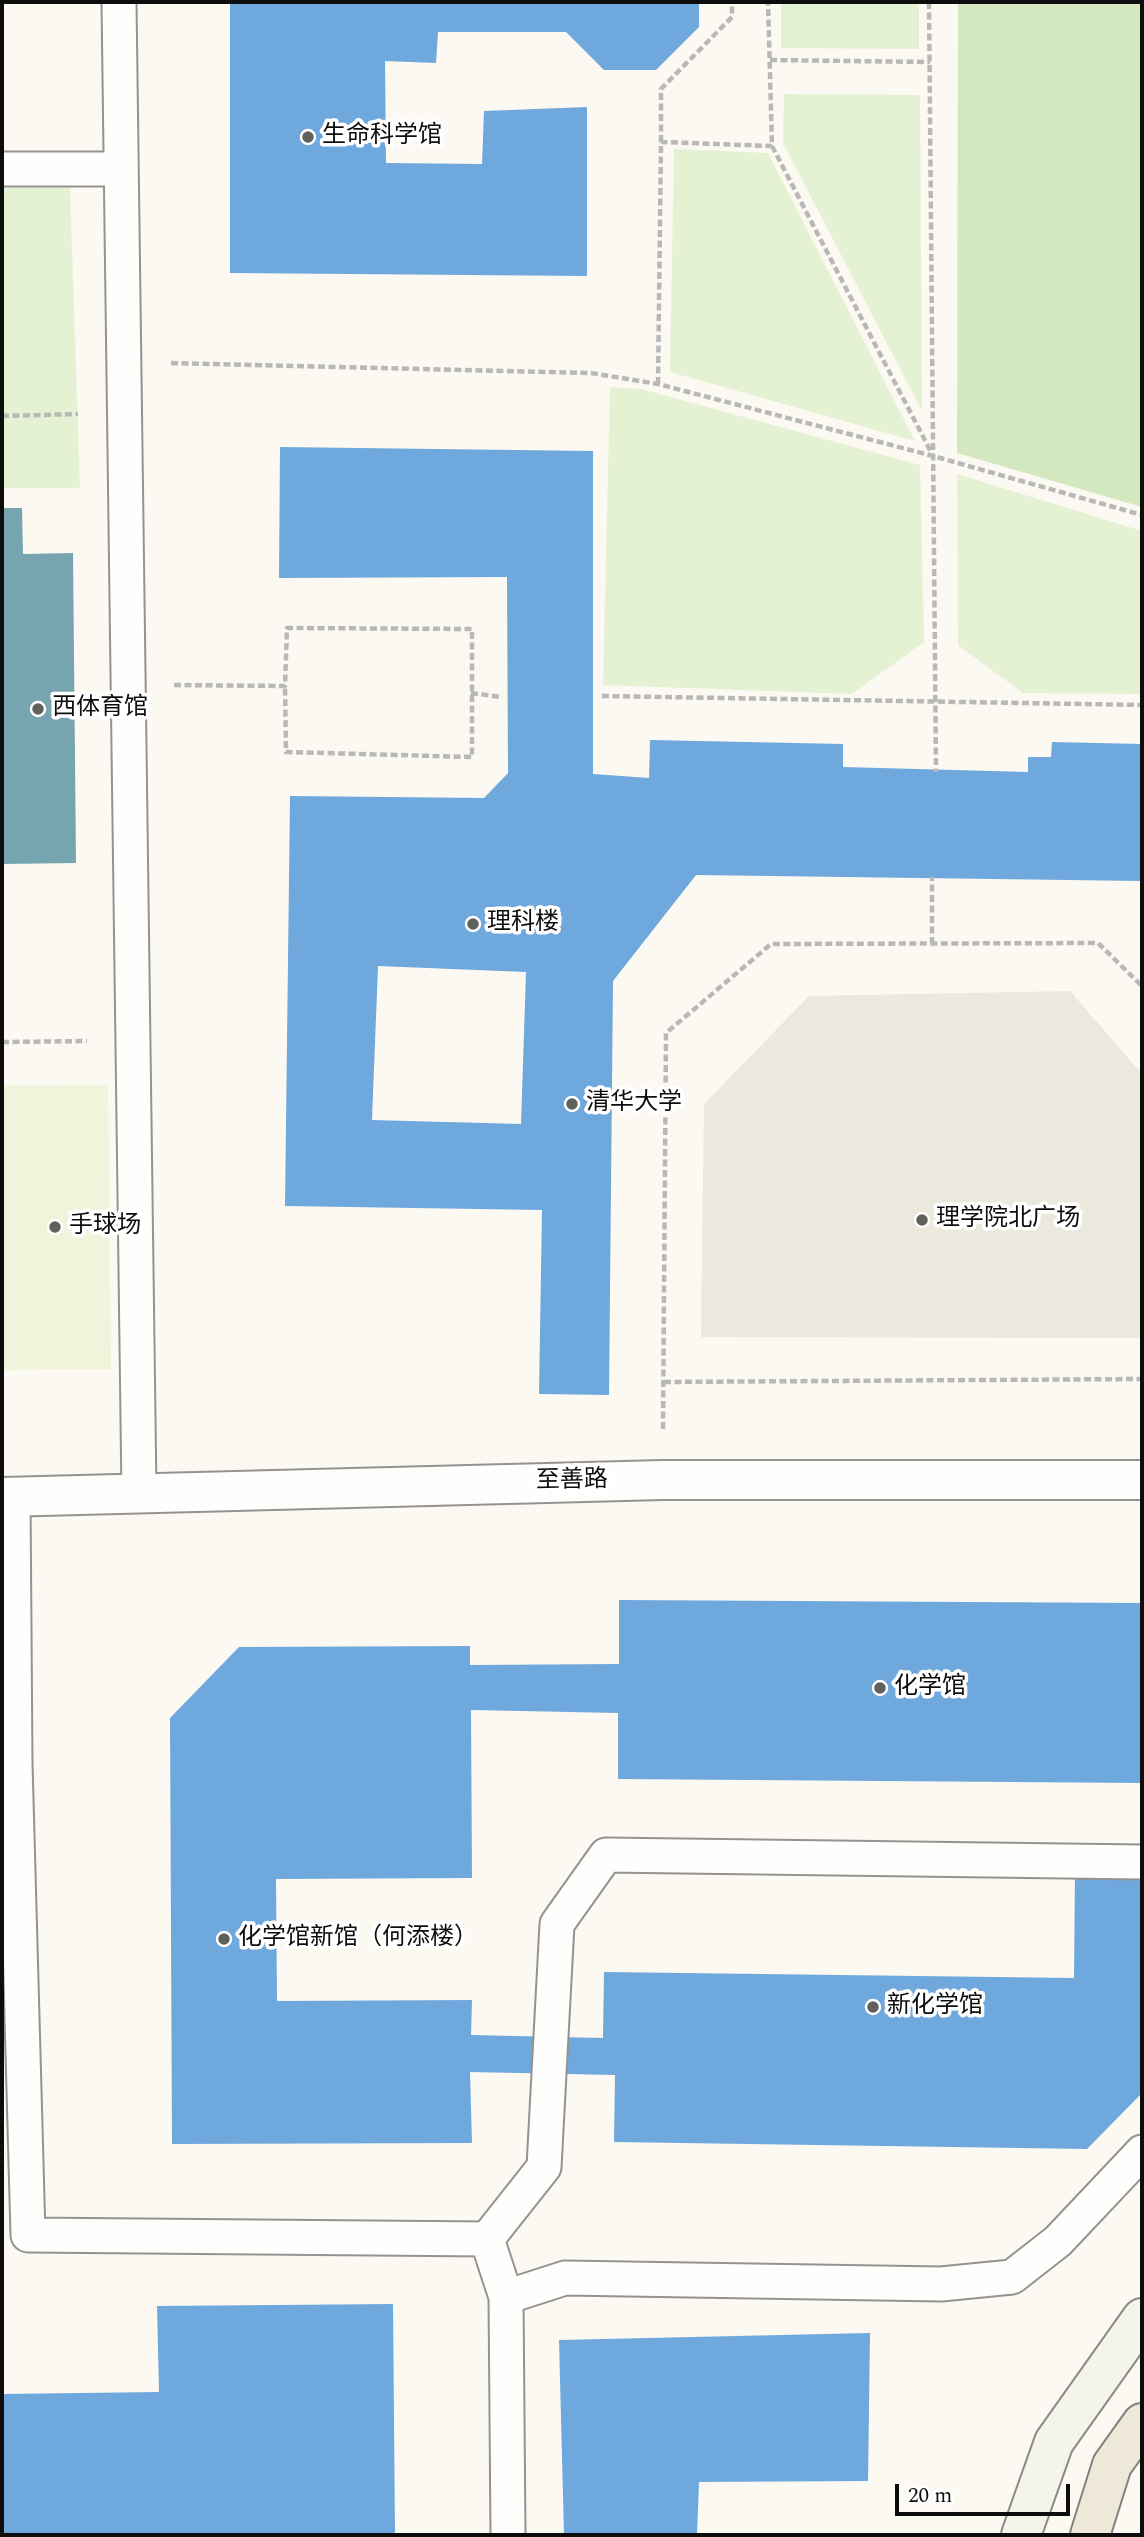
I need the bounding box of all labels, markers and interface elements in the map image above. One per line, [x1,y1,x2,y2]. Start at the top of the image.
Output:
place label: 生命科学馆 [322,123,442,151]
marker: 生命科学馆 [300,129,316,145]
place label: 西体育馆 [52,695,148,723]
marker: 西体育馆 [30,701,46,717]
place label: 理科楼 [487,910,559,938]
marker: 理科楼 [465,916,481,932]
place label: 清华大学 [586,1090,682,1118]
marker: 清华大学 [564,1096,580,1112]
place label: 理学院北广场 [936,1206,1080,1234]
marker: 理学院北广场 [914,1212,930,1228]
place label: 手球场 [69,1213,141,1241]
marker: 手球场 [47,1219,63,1235]
street label: 至善路 [536,1467,608,1497]
place label: 化学馆 [894,1674,966,1702]
marker: 化学馆 [872,1680,888,1696]
place label: 化学馆新馆（何添楼） [238,1925,478,1953]
marker: 化学馆新馆（何添楼） [216,1931,232,1947]
place label: 新化学馆 [887,1993,983,2021]
marker: 新化学馆 [865,1999,881,2015]
scale bar [899,2470,1074,2514]
text: 20 m [908,2480,952,2512]

